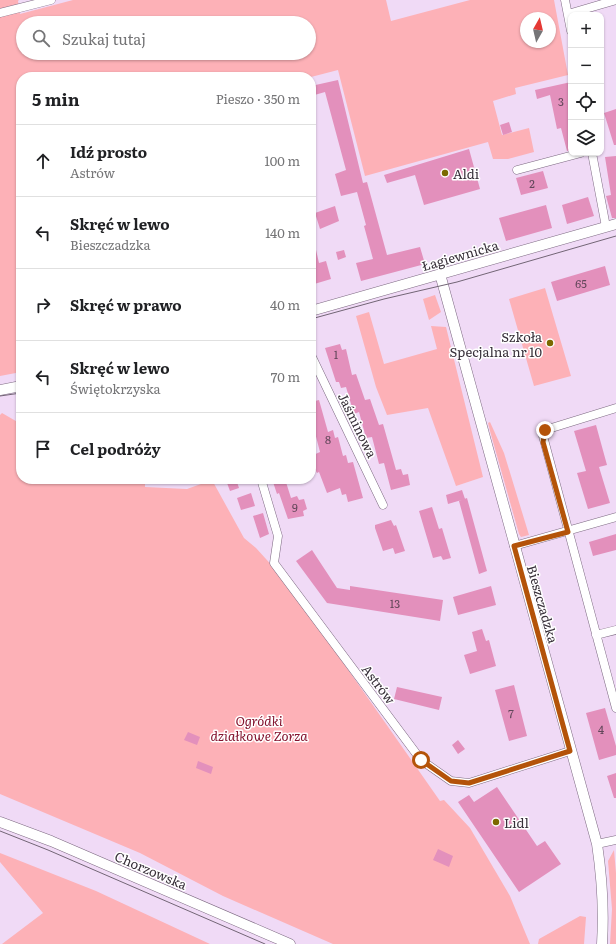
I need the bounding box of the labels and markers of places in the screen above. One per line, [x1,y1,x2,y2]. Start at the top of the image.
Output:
place label: Aldi [453,164,480,183]
marker: Aldi [440,168,450,178]
place label: Szkoła Specjalna nr 10 [450,327,542,361]
marker: Szkoła Specjalna nr 10 [545,338,555,348]
place label: Lidl [504,813,530,832]
marker: Lidl [491,817,501,827]

